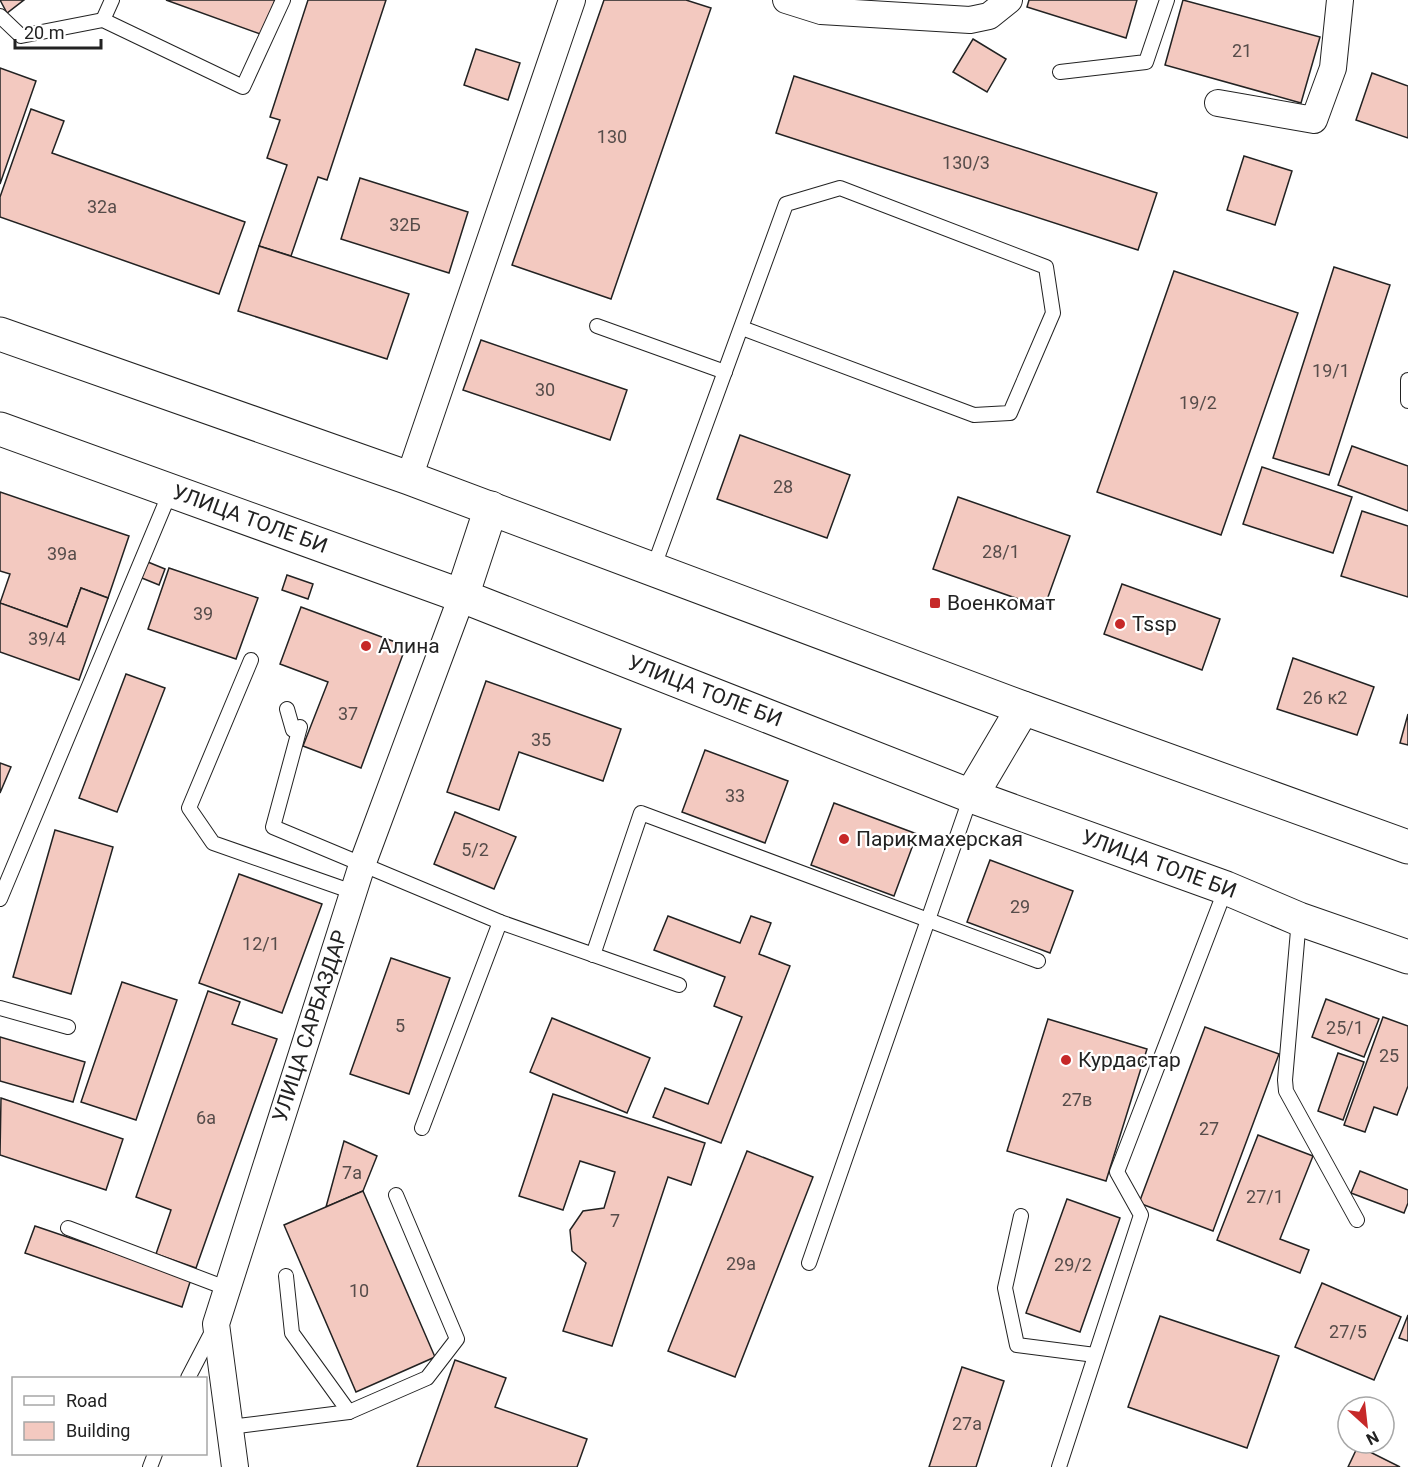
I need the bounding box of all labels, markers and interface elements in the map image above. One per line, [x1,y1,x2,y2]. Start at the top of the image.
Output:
scale bar [15,12,100,50]
text: 20 m [24,22,64,43]
house number: 21 [1232,40,1252,61]
house number: 130 [597,126,627,147]
house number: 130/3 [942,152,990,173]
house number: 32а [87,196,117,217]
house number: 32Б [389,214,421,235]
house number: 19/1 [1312,360,1350,381]
house number: 30 [535,379,555,400]
house number: 19/2 [1179,392,1217,413]
house number: 28 [773,476,793,497]
street label: УЛИЦА ТОЛЕ БИ [169,480,331,558]
house number: 28/1 [982,541,1020,562]
house number: 39а [47,543,77,564]
place label: Военкомат [947,591,1055,615]
marker: Военкомат [928,596,942,610]
house number: 39 [193,603,213,624]
place label: Tssp [1132,612,1177,636]
marker: Tssp [1113,617,1127,631]
house number: 39/4 [28,628,66,649]
place label: Алина [378,634,440,658]
marker: Алина [359,639,373,653]
street label: УЛИЦА ТОЛЕ БИ [625,651,785,731]
house number: 26 к2 [1303,687,1347,708]
house number: 37 [338,703,358,724]
house number: 35 [531,729,551,750]
house number: 33 [725,785,745,806]
street label: УЛИЦА ТОЛЕ БИ [1078,825,1240,903]
place label: Парикмахерская [856,827,1023,851]
marker: Парикмахерская [837,832,851,846]
house number: 5/2 [461,839,489,860]
house number: 29 [1010,896,1030,917]
street label: УЛИЦА САРБАЗДАР [268,927,352,1125]
house number: 12/1 [242,933,280,954]
house number: 5 [395,1015,405,1036]
house number: 25/1 [1326,1017,1364,1038]
house number: 25 [1379,1045,1399,1066]
place label: Курдастар [1078,1048,1181,1072]
marker: Курдастар [1059,1053,1073,1067]
house number: 27в [1062,1089,1092,1110]
house number: 6а [196,1107,216,1128]
house number: 27 [1199,1118,1219,1139]
house number: 7а [342,1162,362,1183]
house number: 27/1 [1246,1186,1284,1207]
house number: 7 [610,1210,620,1231]
house number: 29а [726,1253,756,1274]
house number: 29/2 [1054,1254,1092,1275]
house number: 10 [349,1280,369,1301]
house number: 27/5 [1329,1321,1367,1342]
legend [12,1377,207,1455]
text: Road [66,1390,107,1411]
north arrow [1336,1395,1396,1455]
house number: 27а [952,1413,982,1434]
text: Building [66,1420,130,1441]
text: N [1363,1427,1382,1449]

